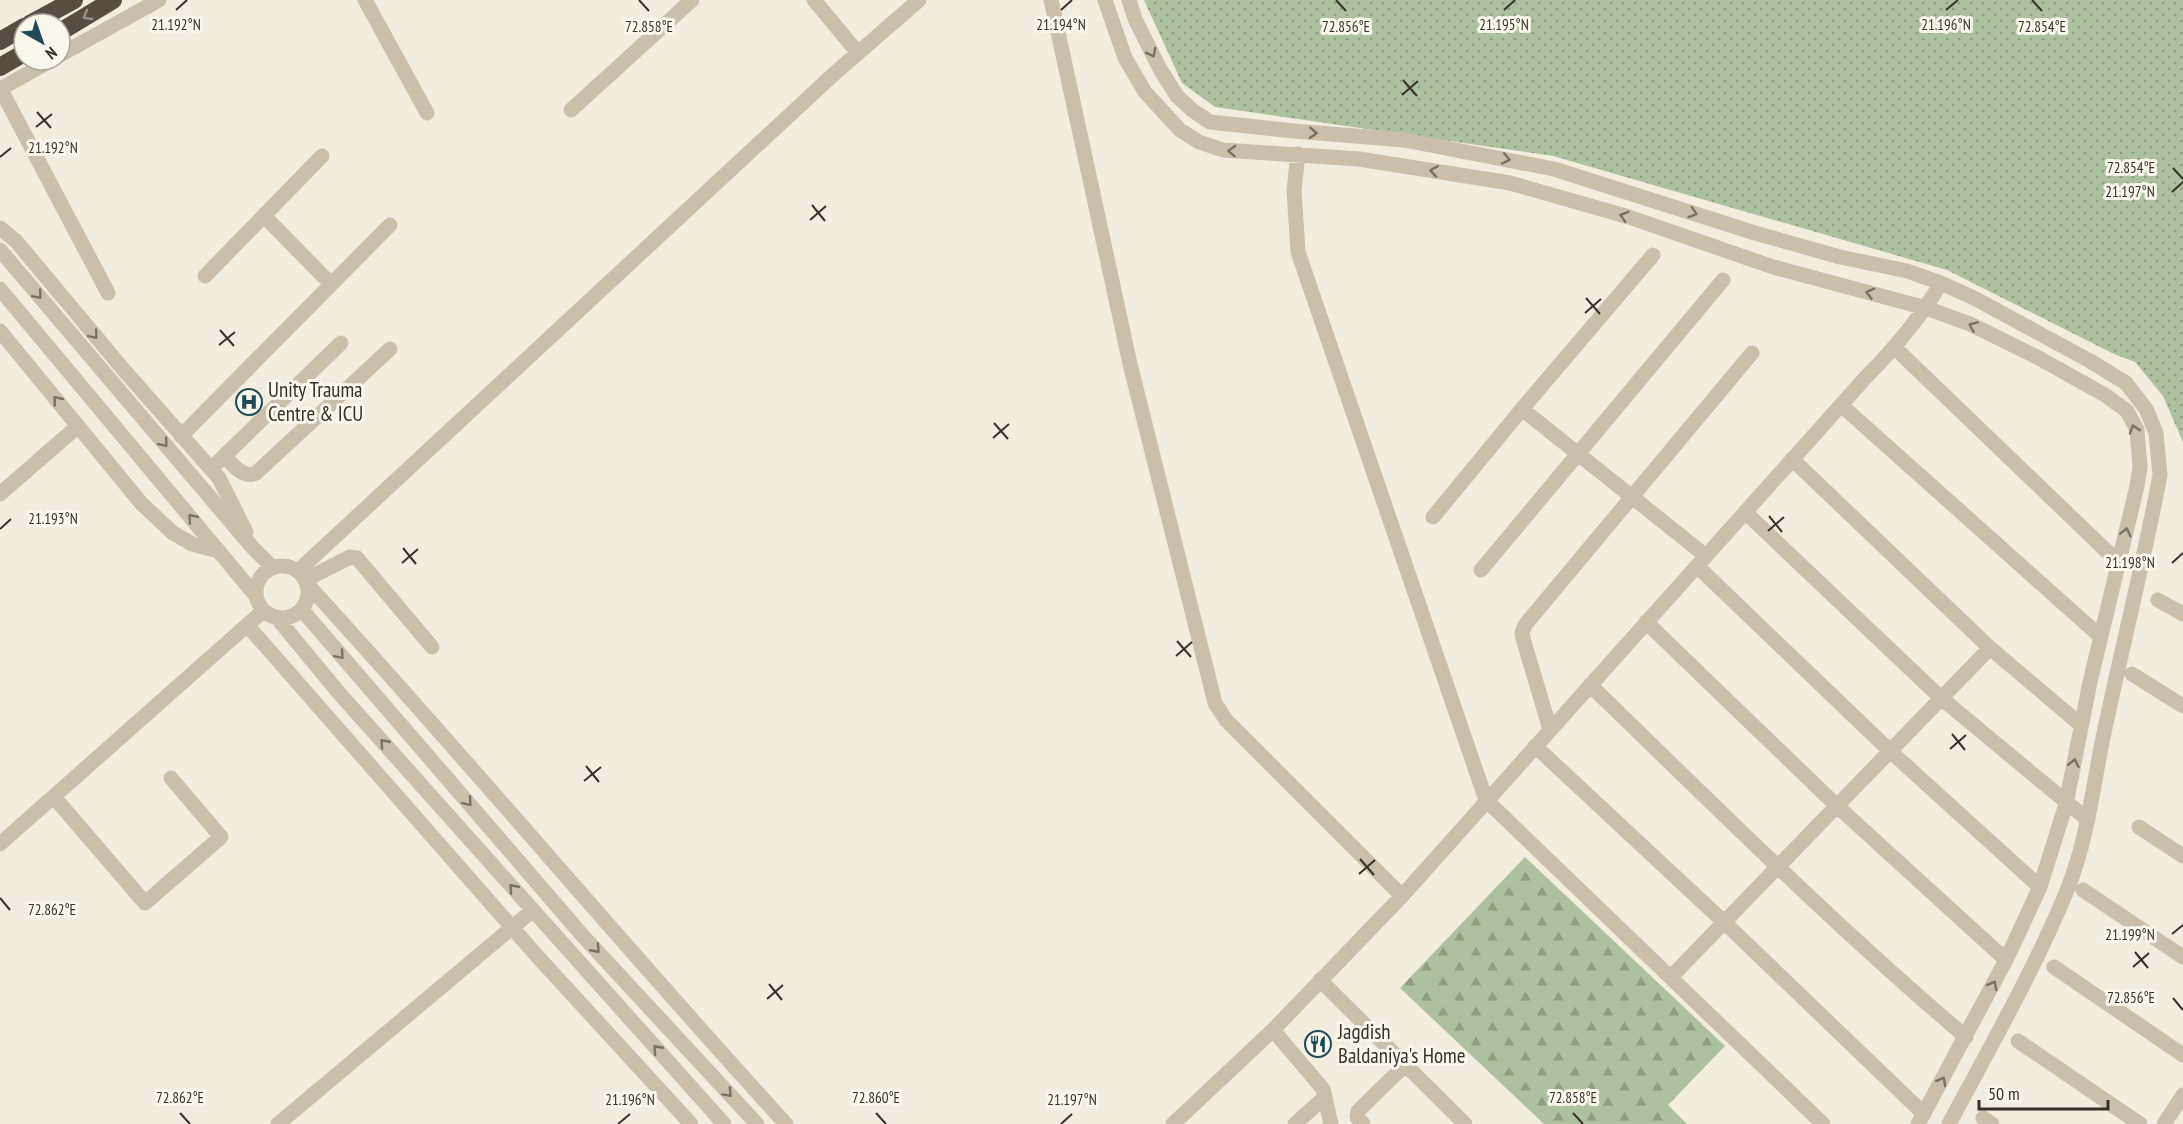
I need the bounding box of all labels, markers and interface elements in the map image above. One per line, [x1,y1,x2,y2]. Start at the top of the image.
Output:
one-way arrow [83,8,93,20]
north arrow [12,12,72,72]
text: 21.192°N [151,15,201,34]
text: 21.194°N [1036,15,1086,34]
text: 21.195°N [1479,15,1529,34]
text: 21.196°N [1921,15,1971,34]
text: 72.858°E [625,17,673,36]
text: 72.856°E [1322,17,1370,36]
text: 72.854°E [2018,17,2066,36]
text: N [42,43,61,64]
one-way arrow [1145,47,1156,58]
one-way arrow [1309,126,1318,139]
text: 21.192°N [28,138,78,157]
one-way arrow [1227,144,1236,157]
one-way arrow [1501,152,1511,165]
text: 72.854°E [2107,158,2155,177]
one-way arrow [1429,166,1439,178]
text: 21.197°N [2105,182,2155,201]
one-way arrow [1687,206,1698,218]
one-way arrow [1619,210,1630,223]
one-way arrow [31,288,42,299]
one-way arrow [1865,288,1875,300]
one-way arrow [1969,321,1980,333]
one-way arrow [87,328,98,339]
place label: Unity Trauma Centre & ICU [268,376,363,427]
hospital icon: Unity Trauma Centre & ICU [234,387,264,417]
one-way arrow [53,396,64,407]
one-way arrow [2129,424,2141,434]
one-way arrow [157,436,168,447]
text: 21.193°N [28,509,78,528]
one-way arrow [188,514,199,525]
one-way arrow [2119,527,2132,537]
text: 21.198°N [2105,553,2155,572]
one-way arrow [333,648,344,659]
one-way arrow [380,739,391,749]
one-way arrow [2067,759,2080,769]
one-way arrow [460,795,471,806]
one-way arrow [509,884,520,895]
text: 72.862°E [28,900,76,919]
text: 21.199°N [2105,925,2155,944]
one-way arrow [588,942,599,953]
one-way arrow [1986,980,1998,991]
text: 72.856°E [2107,988,2155,1007]
place label: Jagdish Baldaniya's Home [1337,1018,1465,1069]
restaurant icon: Jagdish Baldaniya's Home [1303,1029,1333,1059]
one-way arrow [653,1045,664,1056]
scale bar [1979,1073,2108,1111]
one-way arrow [1935,1076,1946,1087]
text: 50 m [1988,1082,2020,1105]
one-way arrow [720,1085,731,1096]
text: 72.862°E [156,1088,204,1107]
text: 72.860°E [852,1088,900,1107]
text: 72.858°E [1549,1088,1597,1107]
text: 21.196°N [605,1090,655,1109]
text: 21.197°N [1047,1090,1097,1109]

